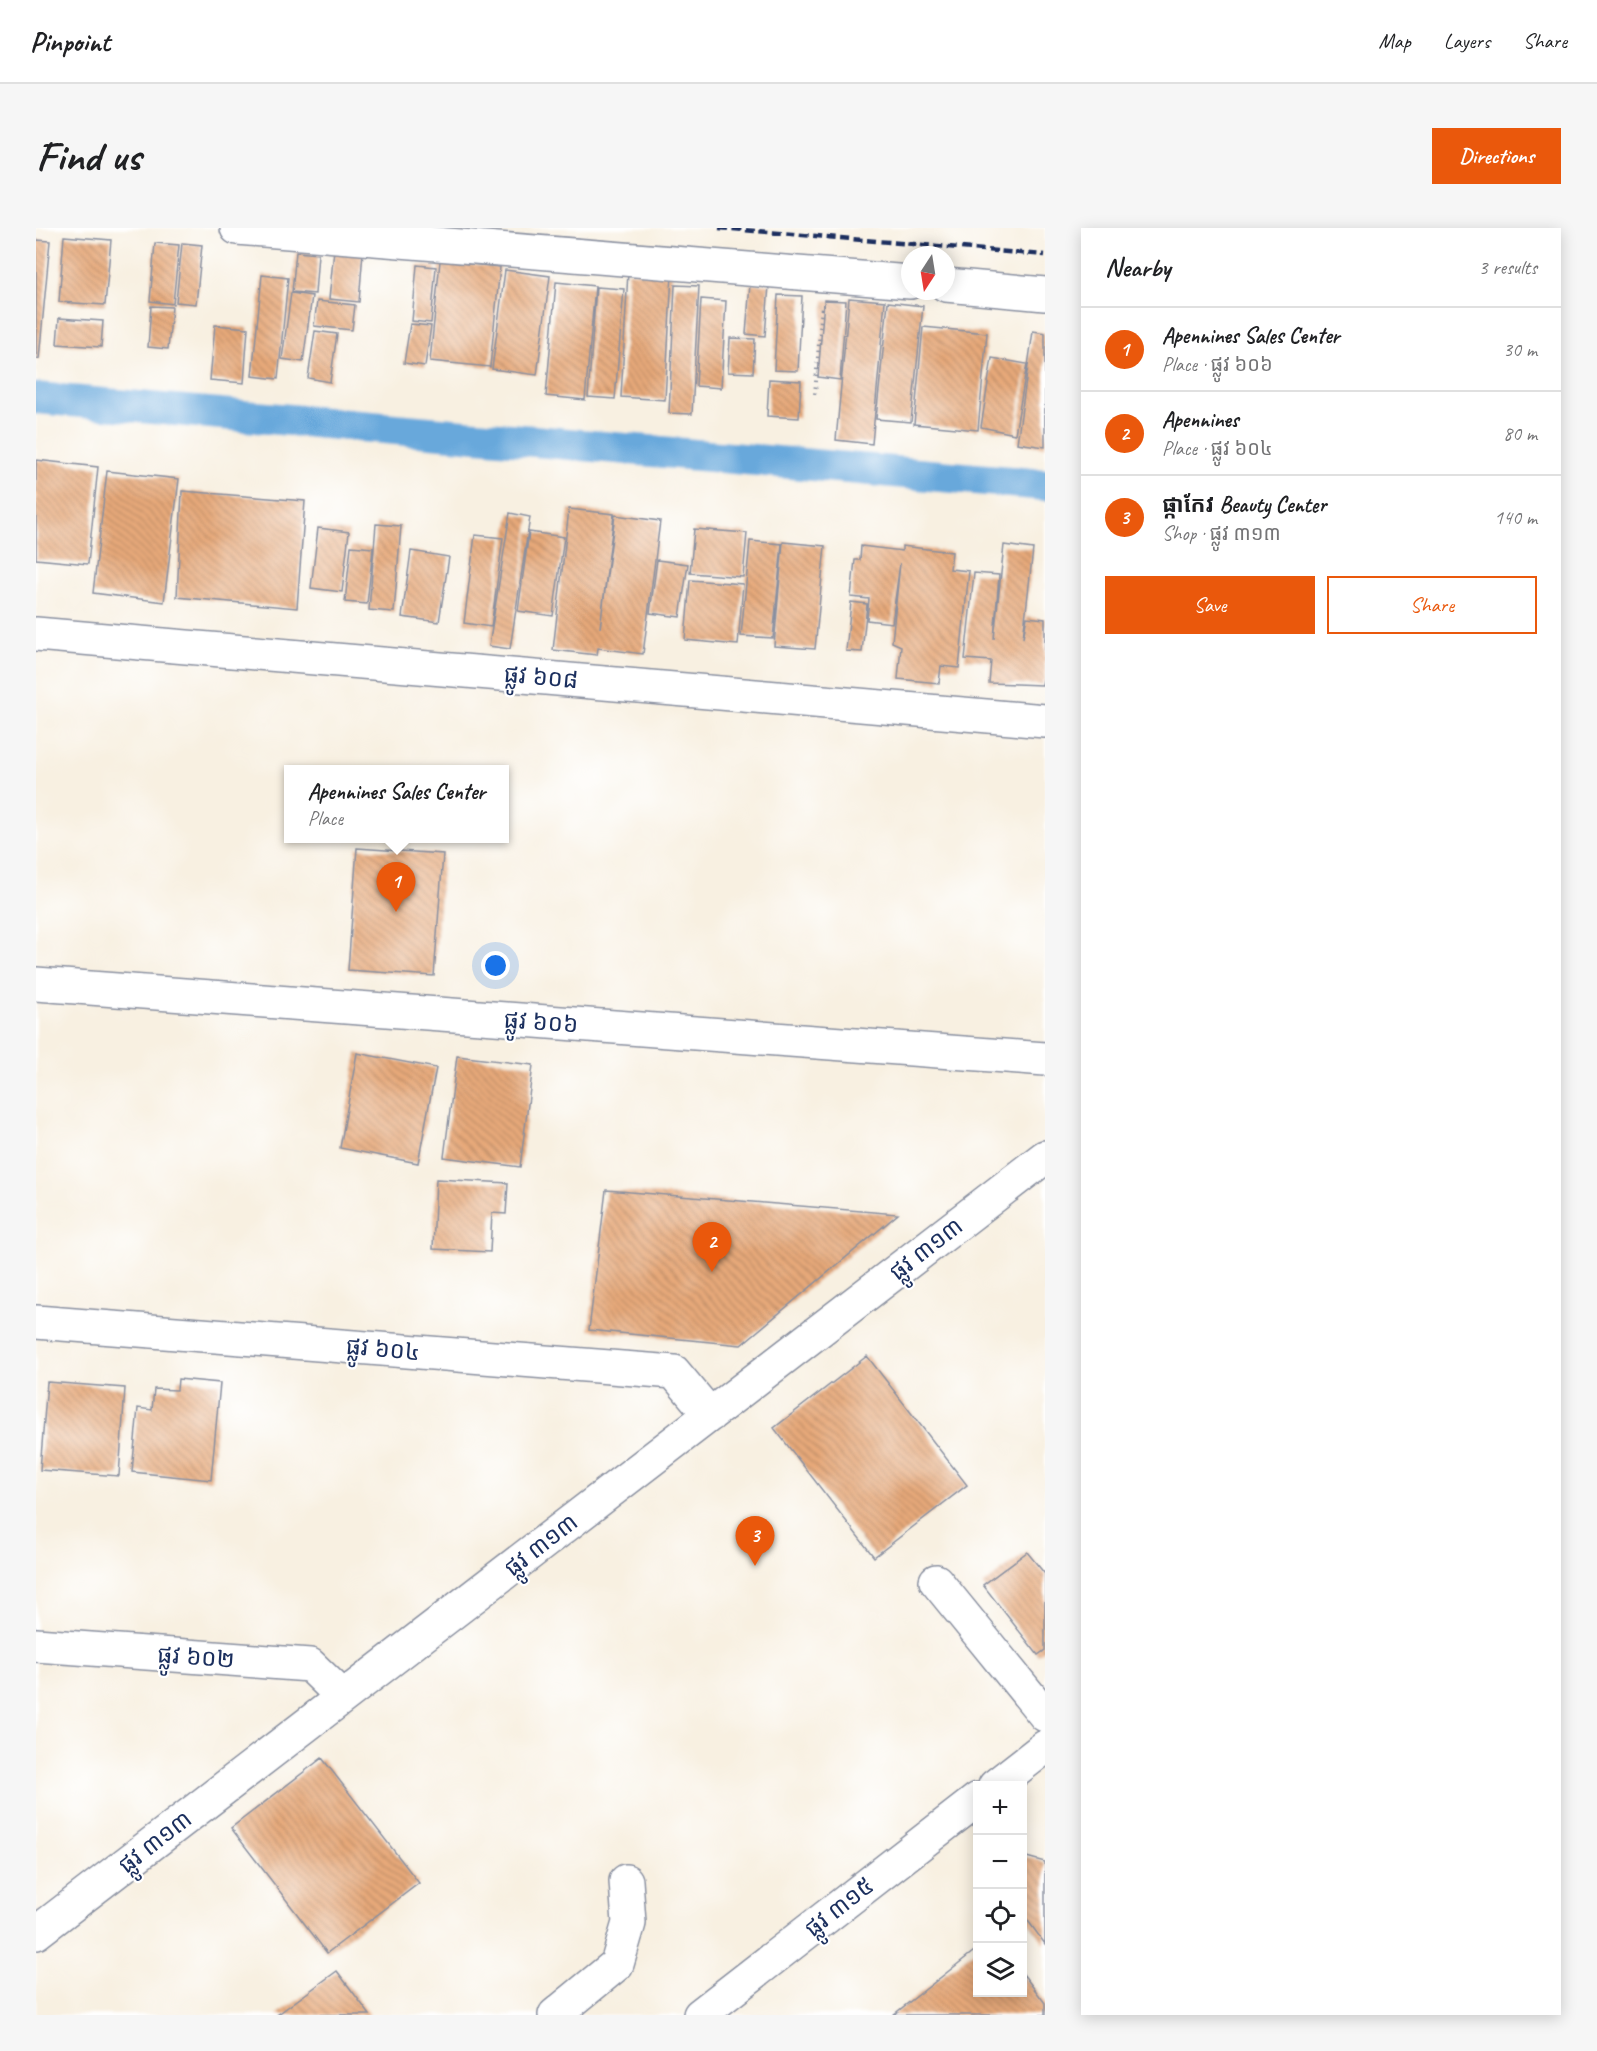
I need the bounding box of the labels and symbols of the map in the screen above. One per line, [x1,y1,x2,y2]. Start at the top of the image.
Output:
north arrow [901,246,955,300]
street label: ផ្លូវ ៦០៨ [502,659,579,702]
pin: 1 [376,862,416,912]
your location [481,951,510,980]
street label: ផ្លូវ ៦០៦ [502,1004,579,1047]
street label: ផ្លូវ ៣១៣ [883,1211,973,1293]
pin: 2 [692,1222,732,1272]
street label: ផ្លូវ ៦០៤ [344,1331,421,1374]
street label: ផ្លូវ ៣១៣ [498,1507,588,1589]
pin: 3 [736,1516,774,1566]
street label: ផ្លូវ ៦០២ [156,1639,236,1682]
street label: ផ្លូវ ៣១៣ [112,1804,202,1886]
street label: ផ្លូវ ៣១៥ [798,1871,884,1949]

